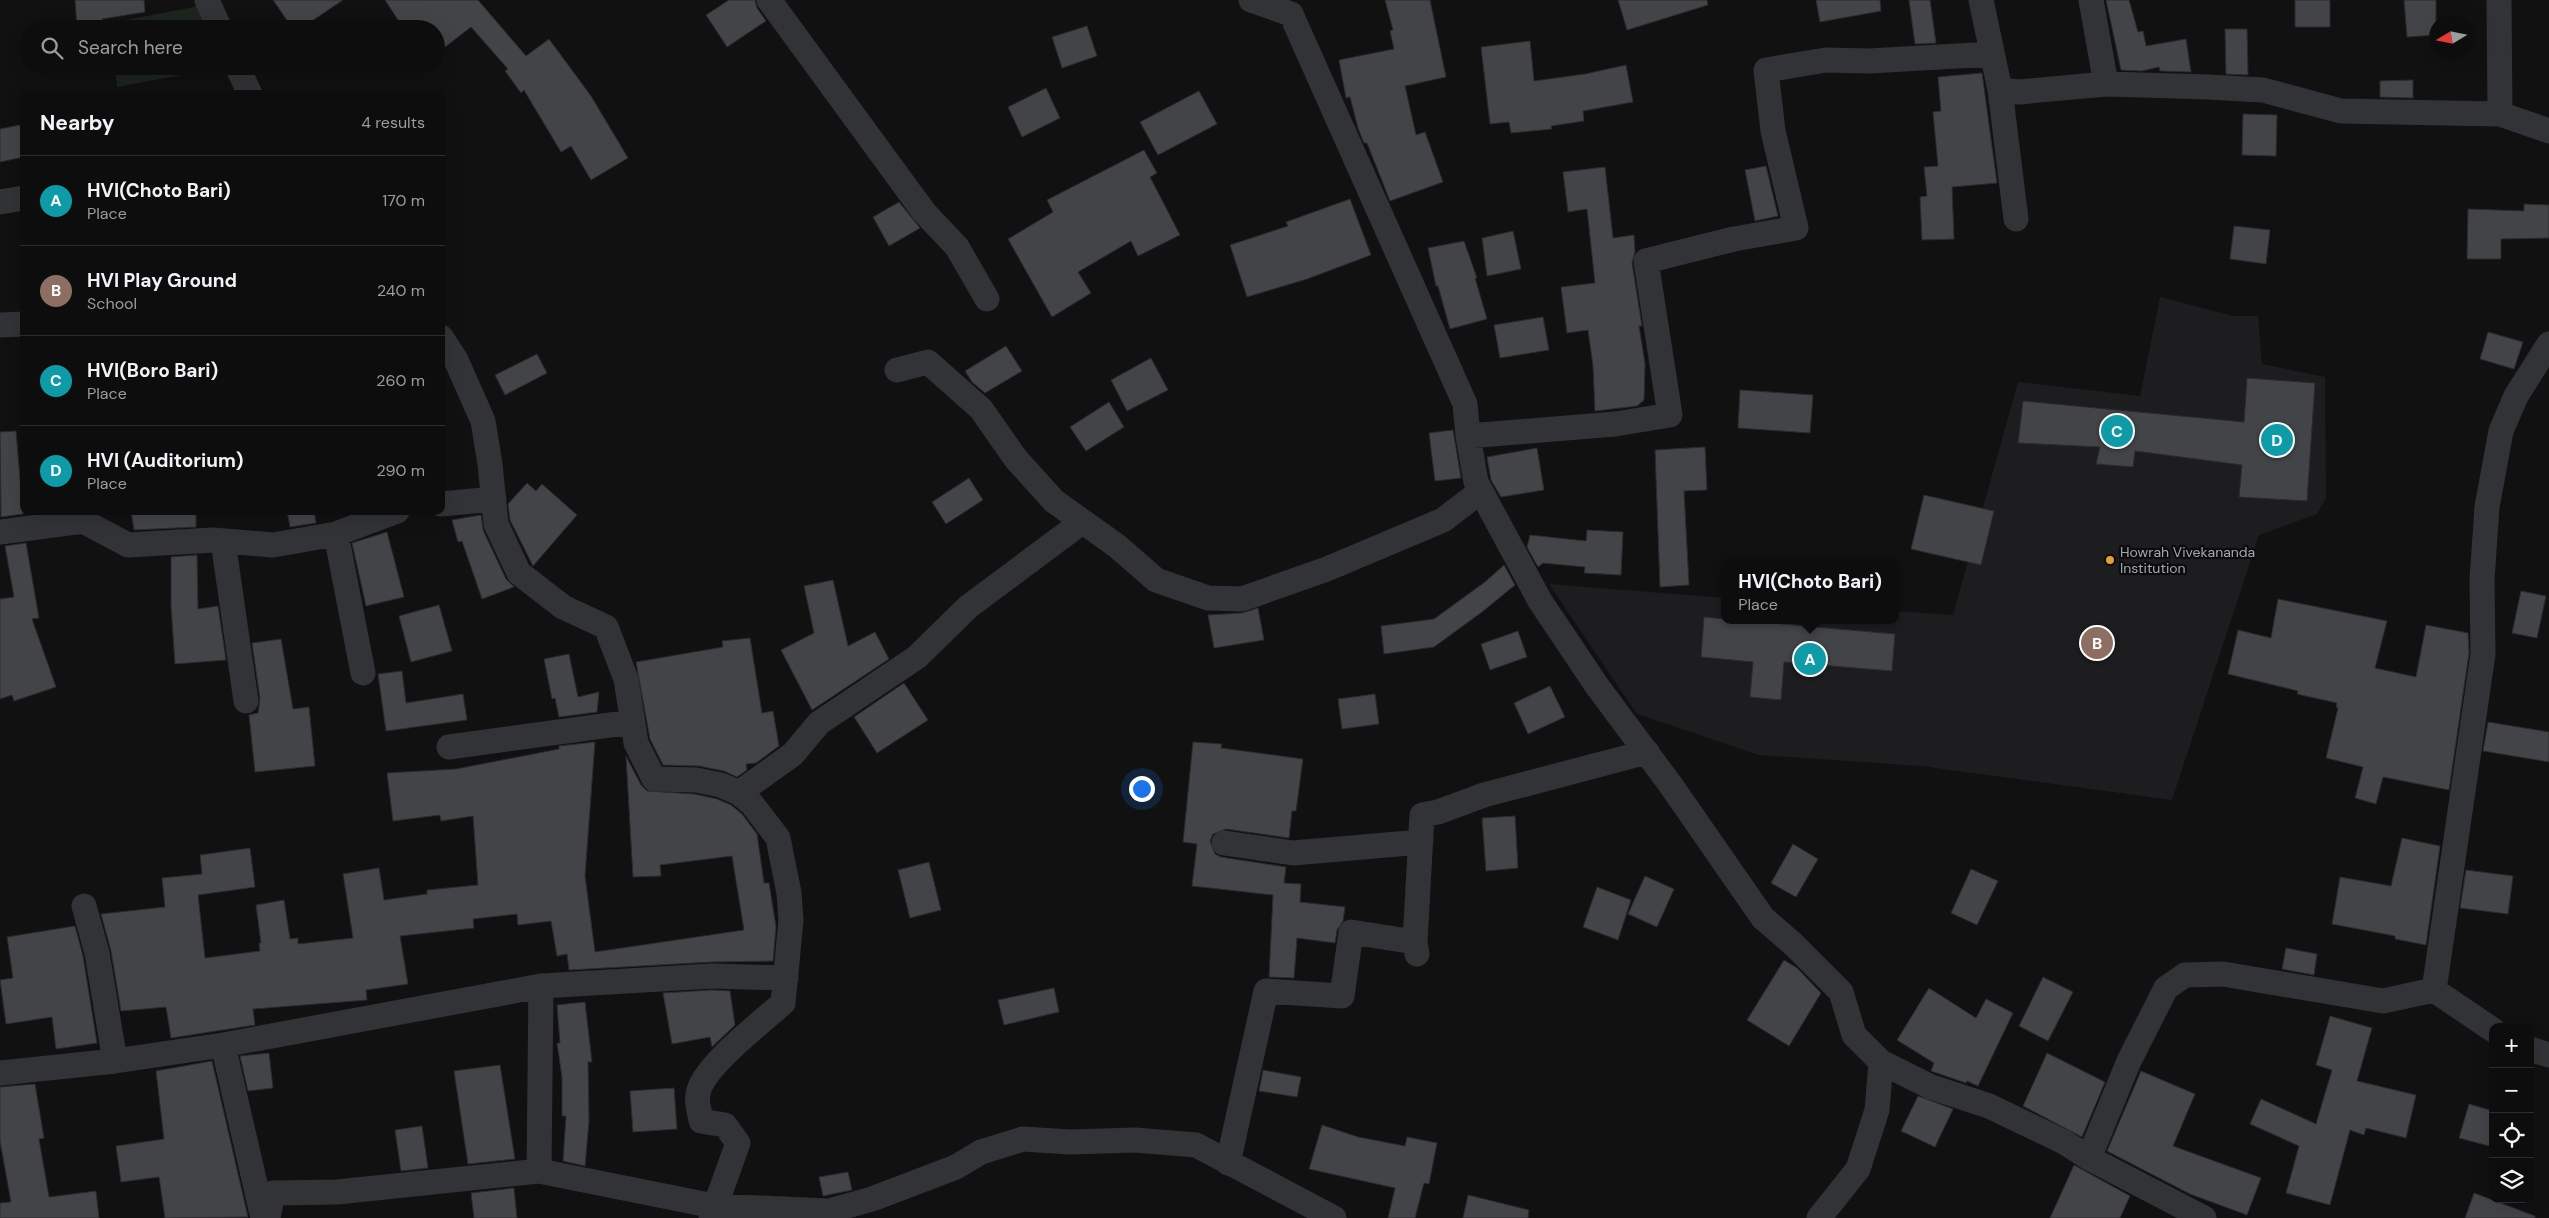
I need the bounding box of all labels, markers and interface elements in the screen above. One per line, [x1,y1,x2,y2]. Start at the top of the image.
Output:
north arrow [2429,15,2474,60]
search box [20,20,445,75]
icon: search [38,34,66,62]
text: Search here [78,35,183,60]
text: Nearby [40,109,114,137]
text: 4 results [361,112,425,133]
text: HVI(Choto Bari) [87,178,231,203]
text: A [50,190,62,211]
text: 170 m [382,190,425,211]
text: Place [87,203,127,224]
text: HVI Play Ground [87,268,237,293]
text: B [51,280,61,301]
text: 240 m [377,280,425,301]
text: School [87,293,137,314]
text: HVI(Boro Bari) [87,358,218,383]
text: C [50,370,62,391]
text: 260 m [376,370,425,391]
text: Place [87,383,127,404]
pin: C [2101,412,2133,450]
pin: D [2261,421,2293,459]
text: HVI (Auditorium) [87,448,244,473]
text: D [50,460,62,481]
text: 290 m [376,460,425,481]
text: Place [87,473,127,494]
place label: Howrah Vivekananda Institution [2120,543,2255,577]
marker: Howrah Vivekananda Institution [2104,554,2116,566]
popup [1721,559,1899,624]
text: HVI(Choto Bari) [1738,569,1882,594]
text: Place [1738,594,1778,615]
pin: B [2081,624,2113,662]
pin: A [1794,640,1826,678]
your location [1129,776,1155,802]
map controls [2489,1023,2534,1203]
button: + [2489,1023,2534,1068]
button: − [2489,1068,2534,1113]
button: locate [2489,1113,2534,1158]
button: layers [2489,1158,2534,1203]

